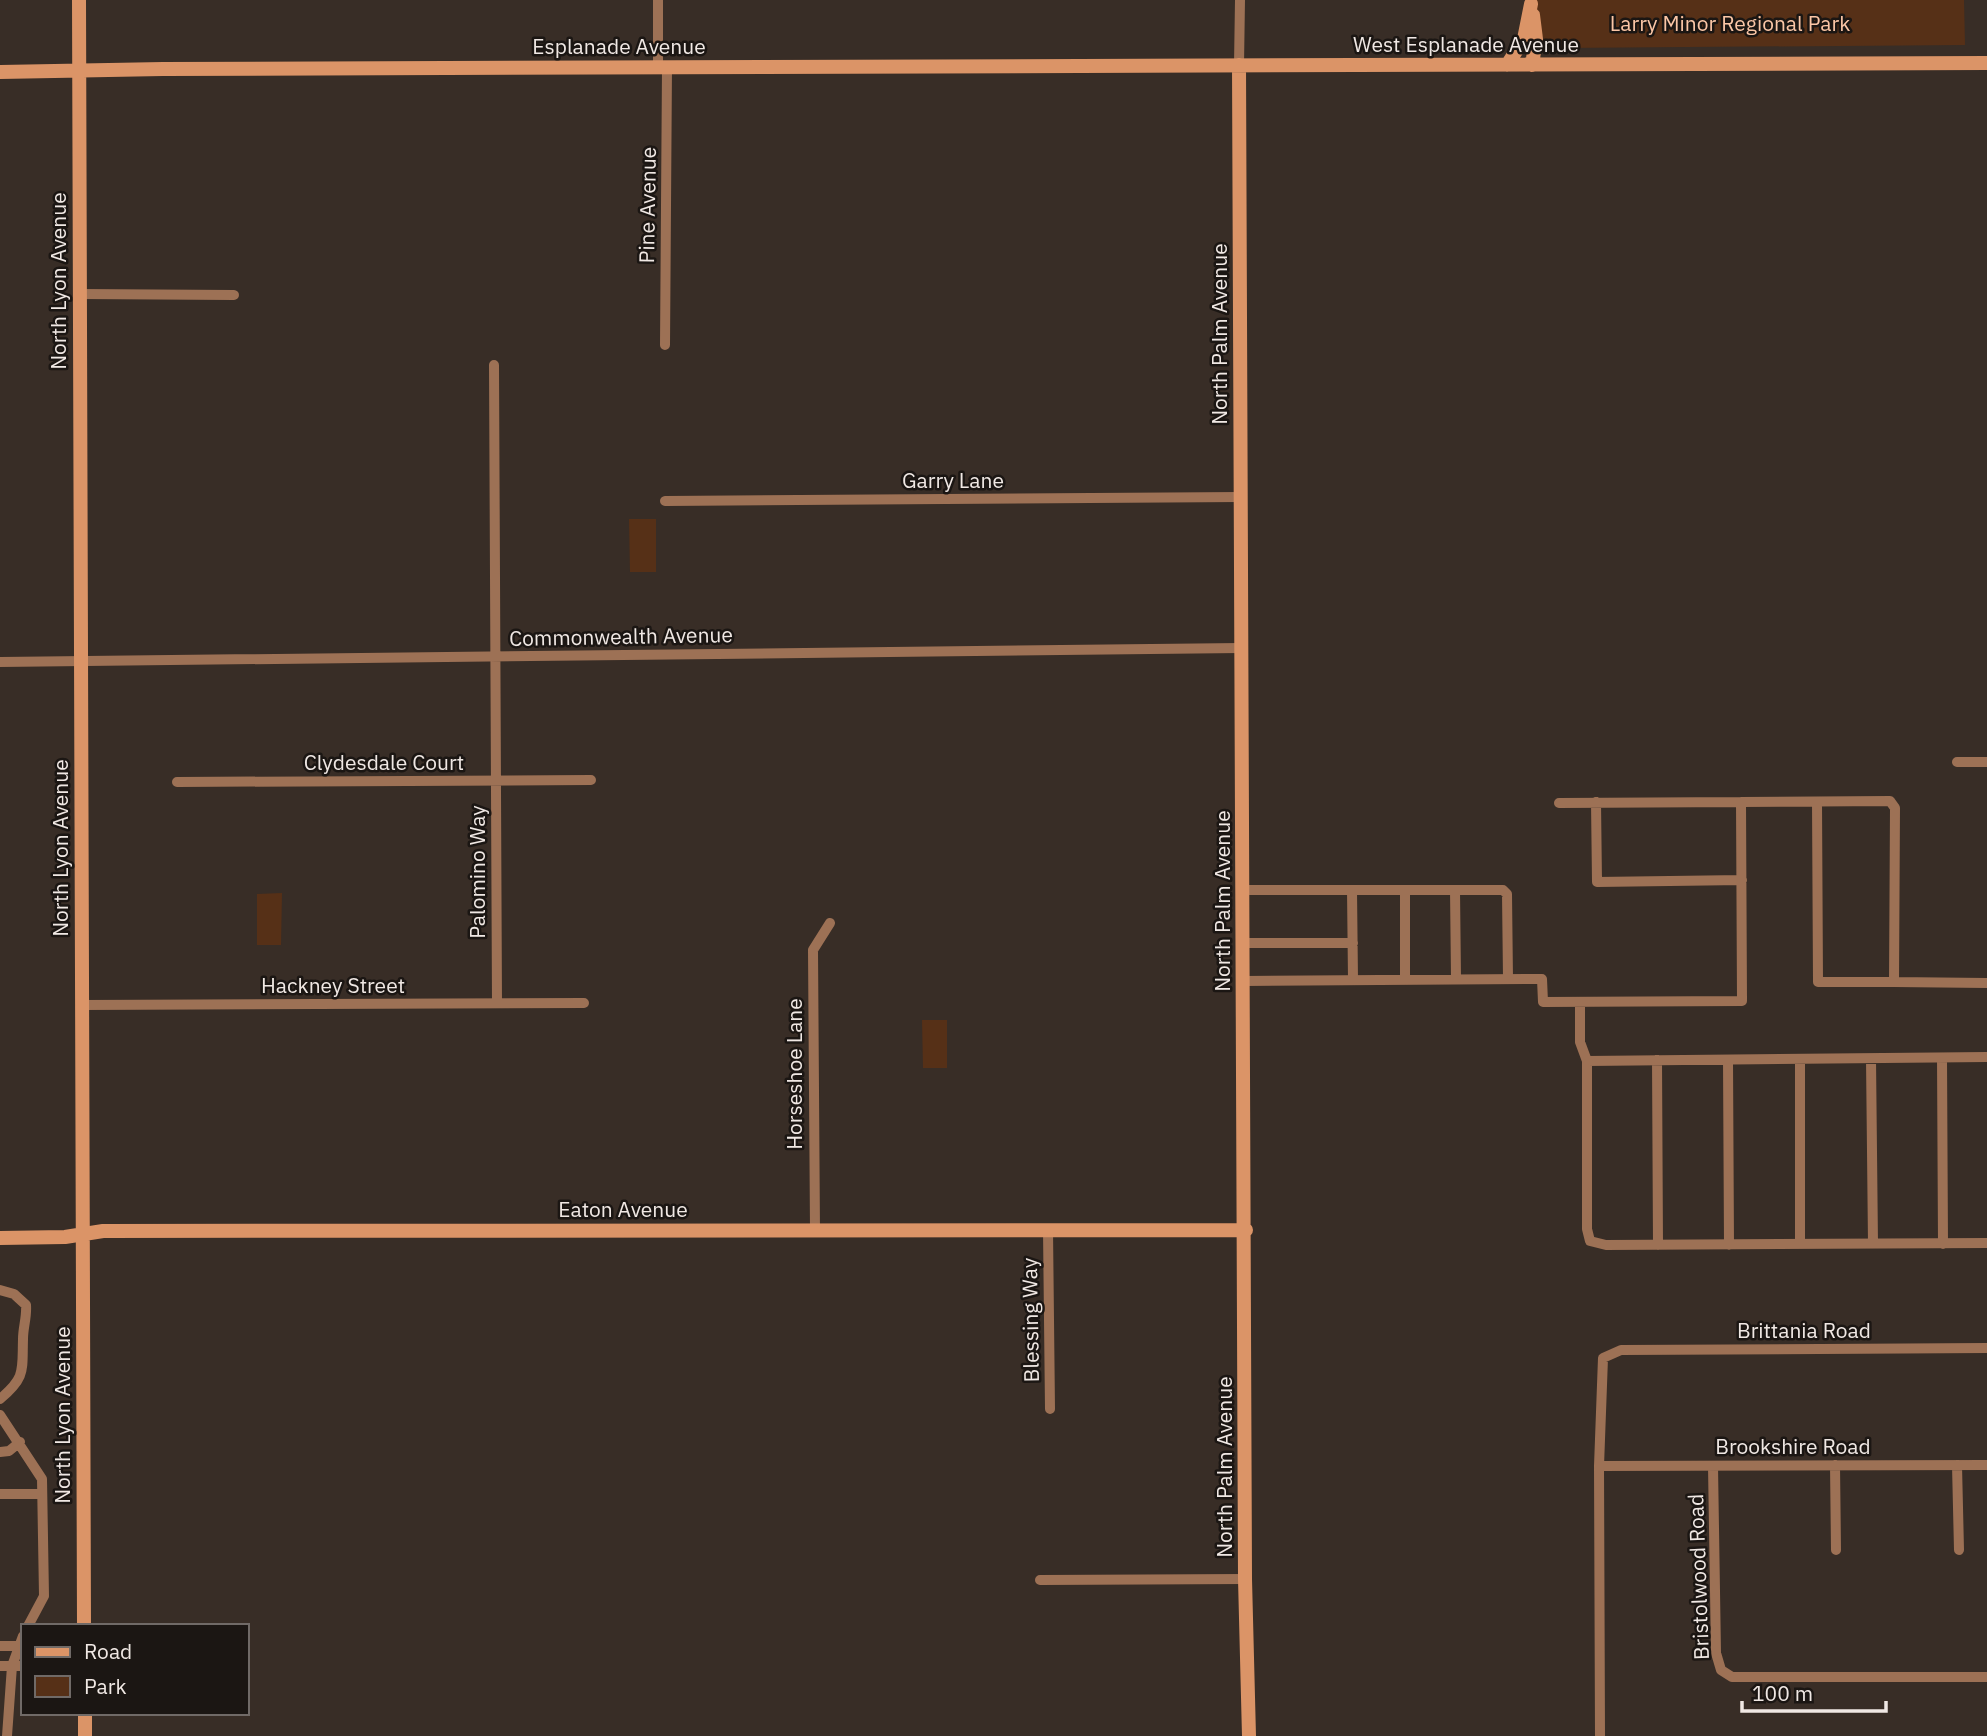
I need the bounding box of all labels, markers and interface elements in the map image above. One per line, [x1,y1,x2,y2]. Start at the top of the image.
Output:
park label: Larry Minor Regional Park [1610,9,1850,37]
street label: West Esplanade Avenue [1353,30,1579,58]
street label: Esplanade Avenue [532,32,706,60]
street label: Pine Avenue [632,147,662,263]
street label: North Lyon Avenue [44,192,72,370]
street label: North Palm Avenue [1205,243,1233,425]
street label: Garry Lane [902,466,1004,494]
street label: Commonwealth Avenue [509,620,733,652]
street label: Clydesdale Court [304,748,464,776]
street label: North Lyon Avenue [46,759,74,937]
street label: Palomino Way [463,805,491,939]
street label: North Palm Avenue [1208,810,1236,992]
street label: Hackney Street [261,971,405,999]
street label: Horseshoe Lane [780,998,808,1150]
street label: Eaton Avenue [558,1195,688,1223]
street label: Blessing Way [1015,1257,1045,1383]
street label: Brittania Road [1737,1316,1871,1344]
street label: North Lyon Avenue [48,1326,76,1504]
street label: North Palm Avenue [1210,1376,1238,1558]
street label: Brookshire Road [1715,1432,1871,1460]
street label: Bristolwood Road [1681,1493,1715,1661]
legend [21,1624,248,1715]
text: Road [84,1637,132,1665]
scale bar [1742,1670,1885,1714]
text: Park [84,1672,127,1700]
text: 100 m [1752,1679,1813,1707]

